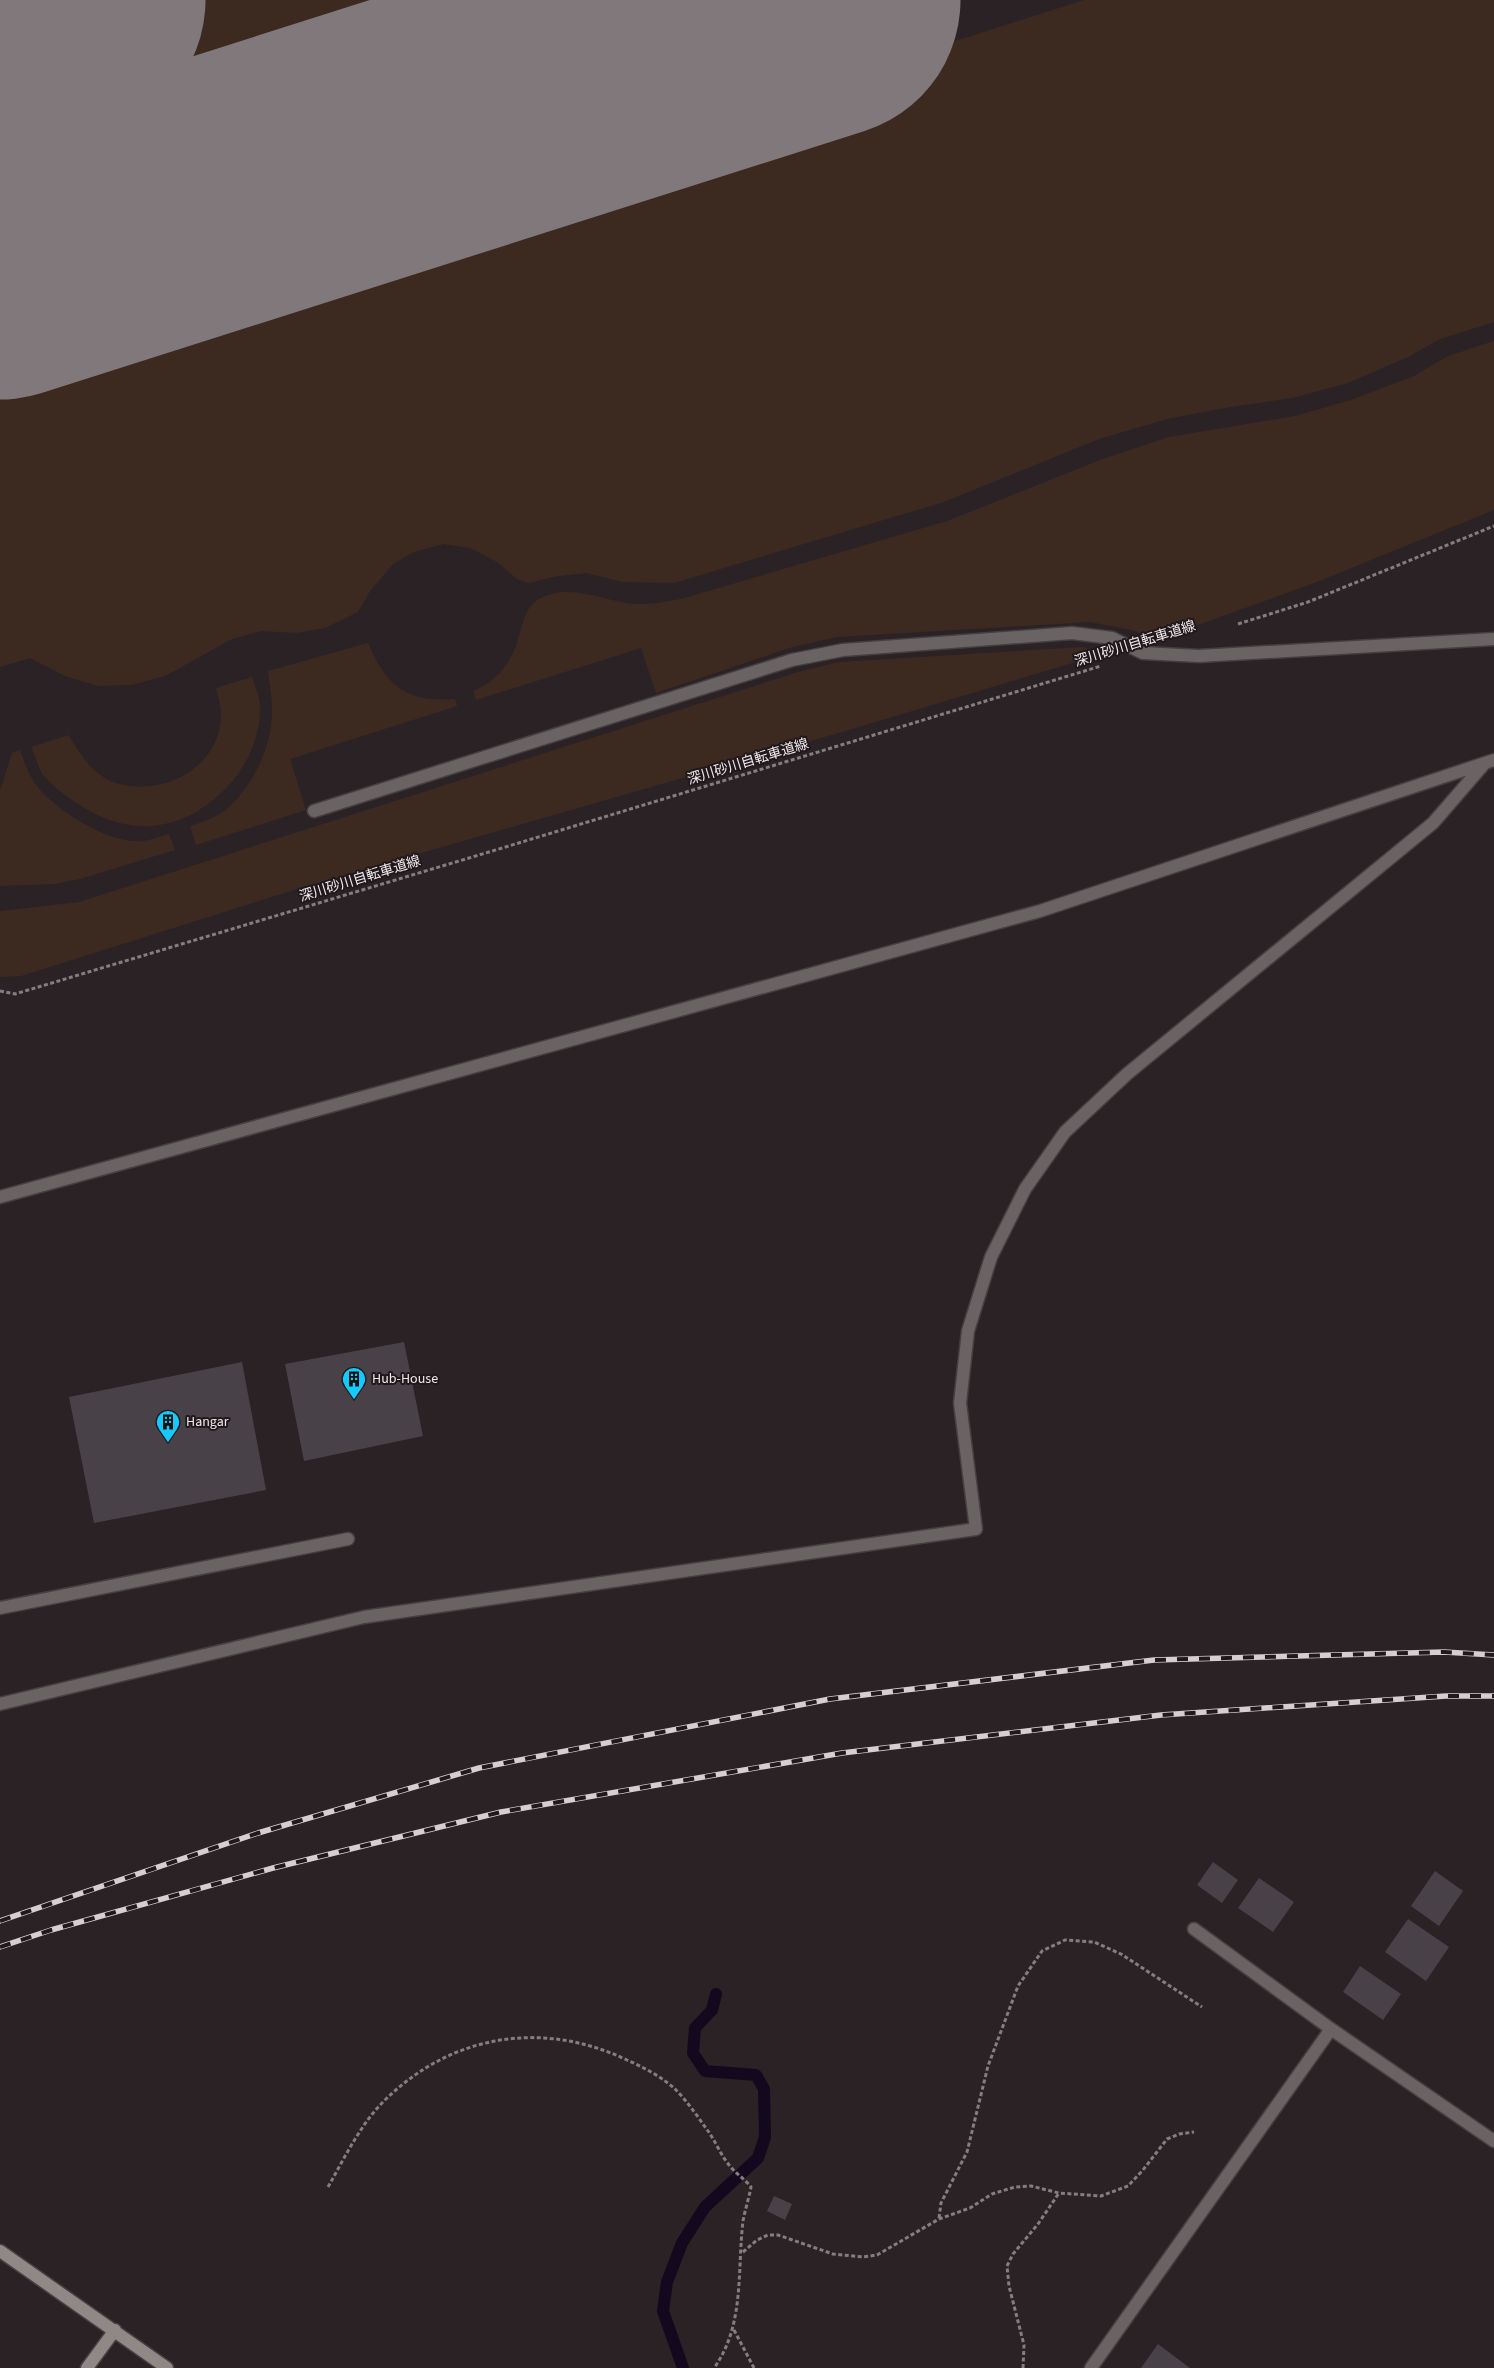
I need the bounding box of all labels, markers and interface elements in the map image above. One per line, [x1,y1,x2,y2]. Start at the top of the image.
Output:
street label: 深川砂川自転車道線 [1072,616,1198,672]
street label: 深川砂川自転車道線 [685,734,811,790]
street label: 深川砂川自転車道線 [297,851,423,907]
building icon: Hub-House [341,1366,367,1400]
place label: Hub-House [372,1369,438,1389]
building icon: Hangar [155,1409,181,1443]
place label: Hangar [186,1412,229,1432]

